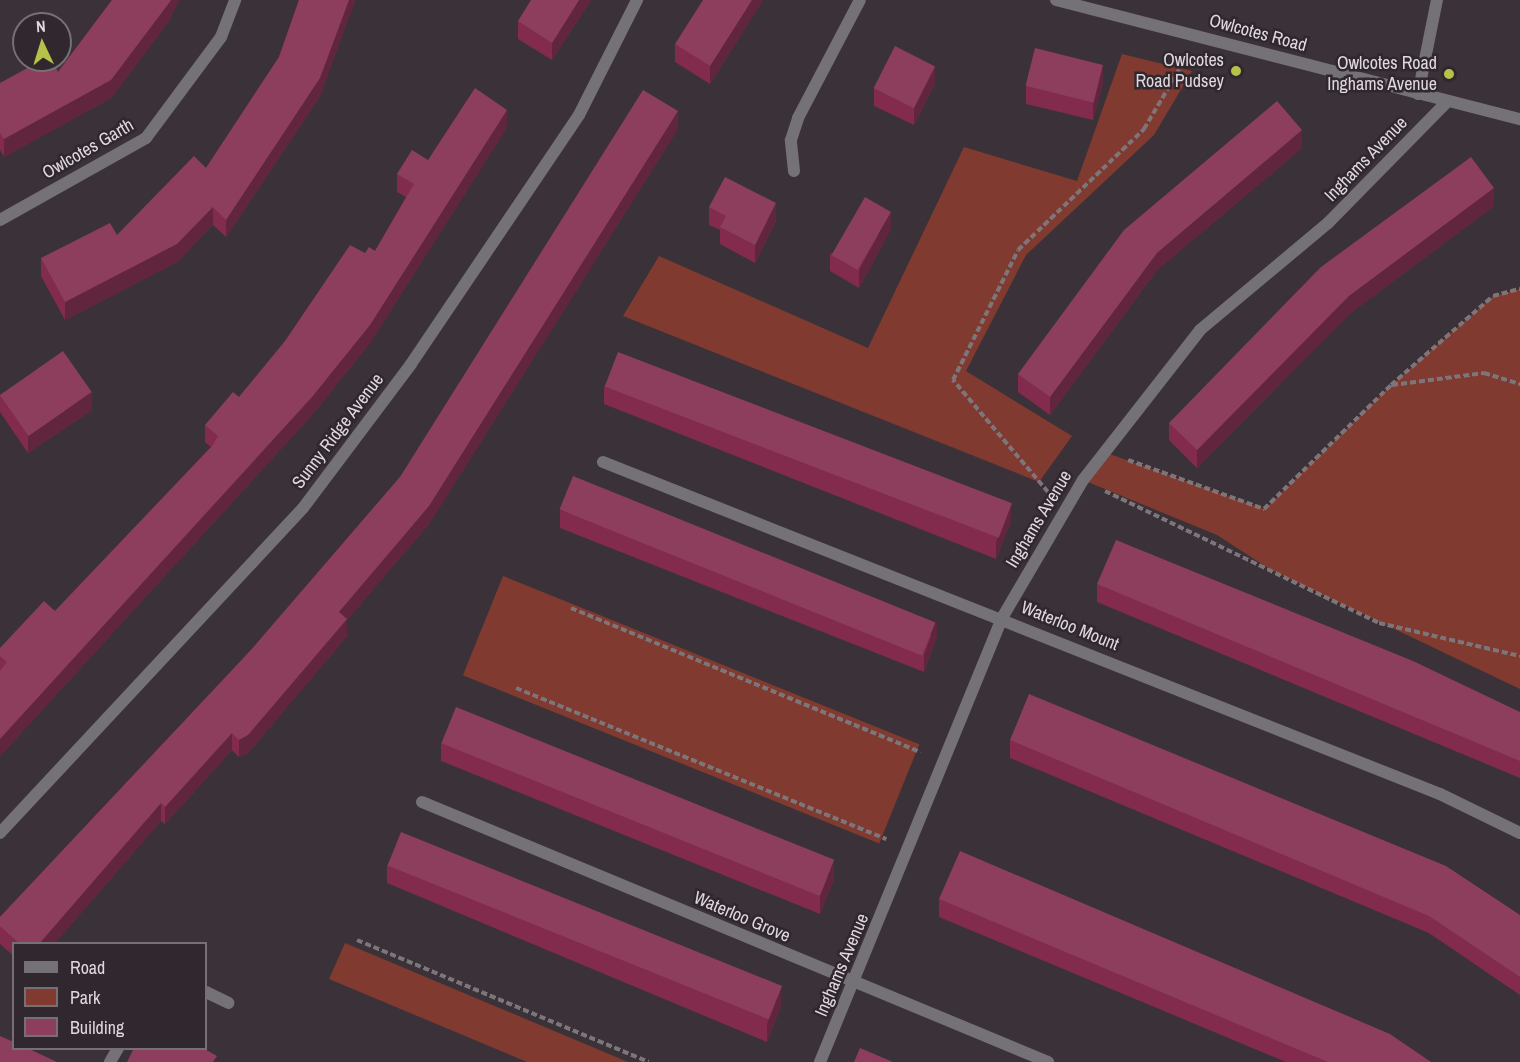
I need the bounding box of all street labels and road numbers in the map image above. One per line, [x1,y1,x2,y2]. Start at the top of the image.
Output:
street label: Owlcotes Road [1207,10,1309,56]
street label: Inghams Avenue [1320,112,1412,206]
street label: Owlcotes Garth [39,114,137,184]
street label: Sunny Ridge Avenue [287,369,389,493]
street label: Inghams Avenue [1001,466,1077,572]
street label: Waterloo Mount [1018,597,1122,655]
street label: Waterloo Grove [690,887,794,947]
street label: Inghams Avenue [810,910,874,1020]

